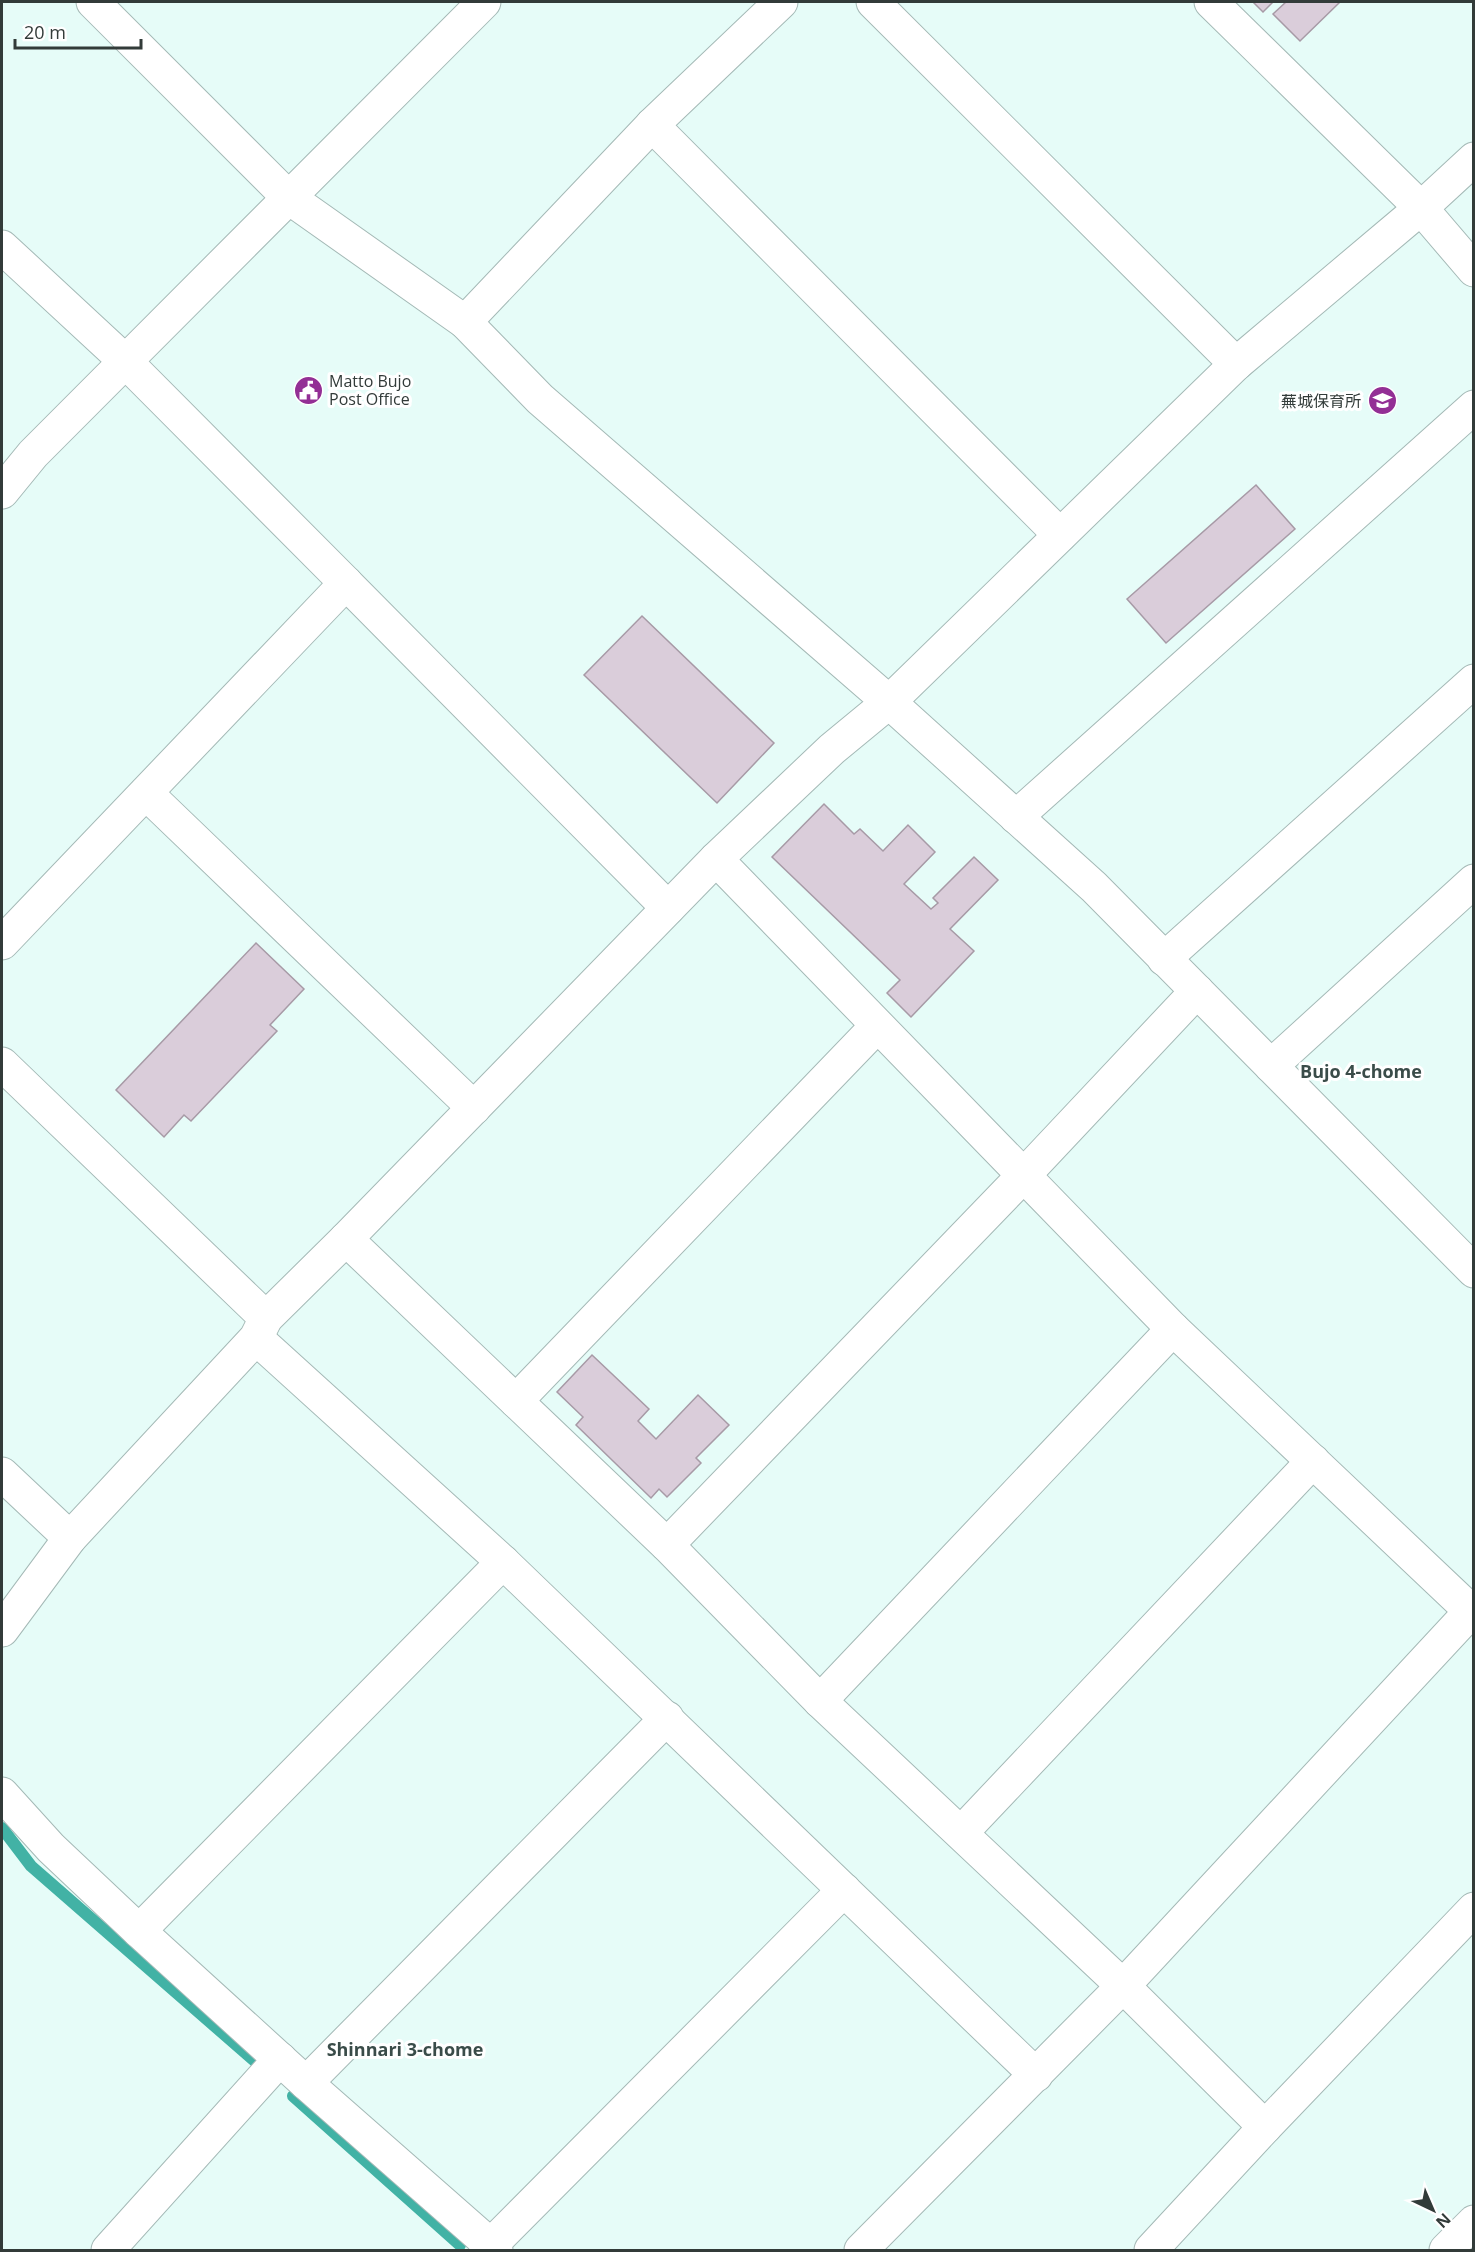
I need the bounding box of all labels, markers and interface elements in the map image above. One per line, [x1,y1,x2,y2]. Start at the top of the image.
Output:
scale bar [15,12,141,50]
text: 20 m [24,20,66,44]
place label: Matto Bujo Post Office [329,370,411,410]
public building icon: Matto Bujo Post Office [292,374,324,406]
school or university icon: 蕪城保育所 [1366,385,1398,417]
place label: 蕪城保育所 [1281,390,1361,412]
district label: Bujo 4-chome [1300,1059,1422,1083]
district label: Shinnari 3-chome [327,2037,483,2061]
north arrow [1403,2180,1463,2240]
text: N [1431,2208,1456,2233]

